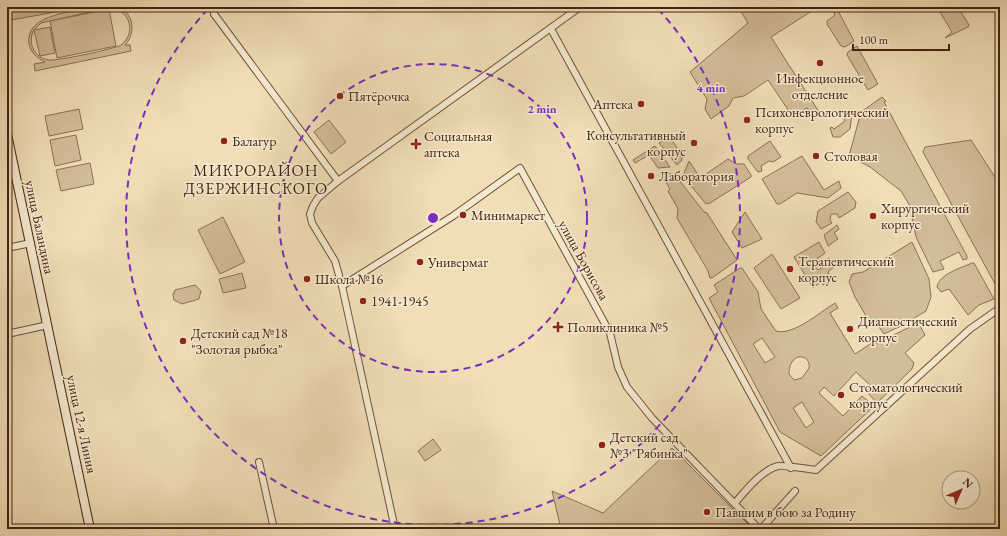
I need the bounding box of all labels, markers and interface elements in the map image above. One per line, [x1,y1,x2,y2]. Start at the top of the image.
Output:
scale bar [853,26,949,52]
text: 100 m [859,32,889,48]
marker: Инфекционное отделение [815,58,825,68]
place label: Инфекционное отделение [776,69,864,103]
text: 4 min [696,80,726,96]
place label: Пятёрочка [348,87,410,105]
marker: Пятёрочка [335,91,345,101]
place label: Аптека [592,95,633,113]
marker: Аптека [636,99,646,109]
text: 2 min [527,101,557,117]
place label: Психоневрологический корпус [755,103,890,137]
marker: Психоневрологический корпус [742,115,752,125]
place label: Консультативный корпус [586,126,687,160]
place label: Социальная аптека [424,127,492,161]
place label: Балагур [232,132,276,150]
marker: Балагур [219,136,229,146]
marker: Консультативный корпус [689,138,699,148]
marker: Социальная аптека [411,139,421,149]
place label: Столовая [824,147,878,165]
marker: Столовая [811,151,821,161]
district label: МИКРОРАЙОН ДЗЕРЖИНСКОГО [184,160,328,199]
place label: Лаборатория [659,167,734,185]
marker: Лаборатория [646,171,656,181]
street label: улица Баландина [21,178,59,276]
place label: Хирургический корпус [880,199,970,233]
place label: Минимаркет [471,206,545,224]
marker: Минимаркет [458,210,468,220]
centre of rings [426,211,440,225]
marker: Хирургический корпус [868,211,878,221]
street label: улица Борисова [555,217,614,304]
place label: Терапевтический корпус [798,252,895,286]
place label: Универмаг [427,253,488,271]
marker: Универмаг [415,257,425,267]
marker: Терапевтический корпус [785,264,795,274]
place label: Школа №16 [315,270,383,288]
marker: Школа №16 [302,274,312,284]
place label: 1941-1945 [371,292,429,310]
marker: 1941-1945 [358,296,368,306]
place label: Диагностический корпус [858,312,958,346]
place label: Поликлиника №5 [567,318,669,336]
marker: Поликлиника №5 [552,321,564,333]
place label: Детский сад №18 "Золотая рыбка" [191,324,288,358]
marker: Диагностический корпус [845,324,855,334]
marker: Детский сад №18 "Золотая рыбка" [178,336,188,346]
street label: улица 12-я Линия [63,373,101,475]
place label: Стоматологический корпус [849,378,963,412]
marker: Стоматологический корпус [836,390,846,400]
place label: Детский сад №3 "Рябинка" [610,428,688,462]
marker: Детский сад №3 "Рябинка" [597,440,607,450]
north arrow [941,470,981,510]
text: N [960,475,976,491]
place label: Павшим в бою за Родину [715,503,856,521]
marker: Павшим в бою за Родину [702,507,712,517]

